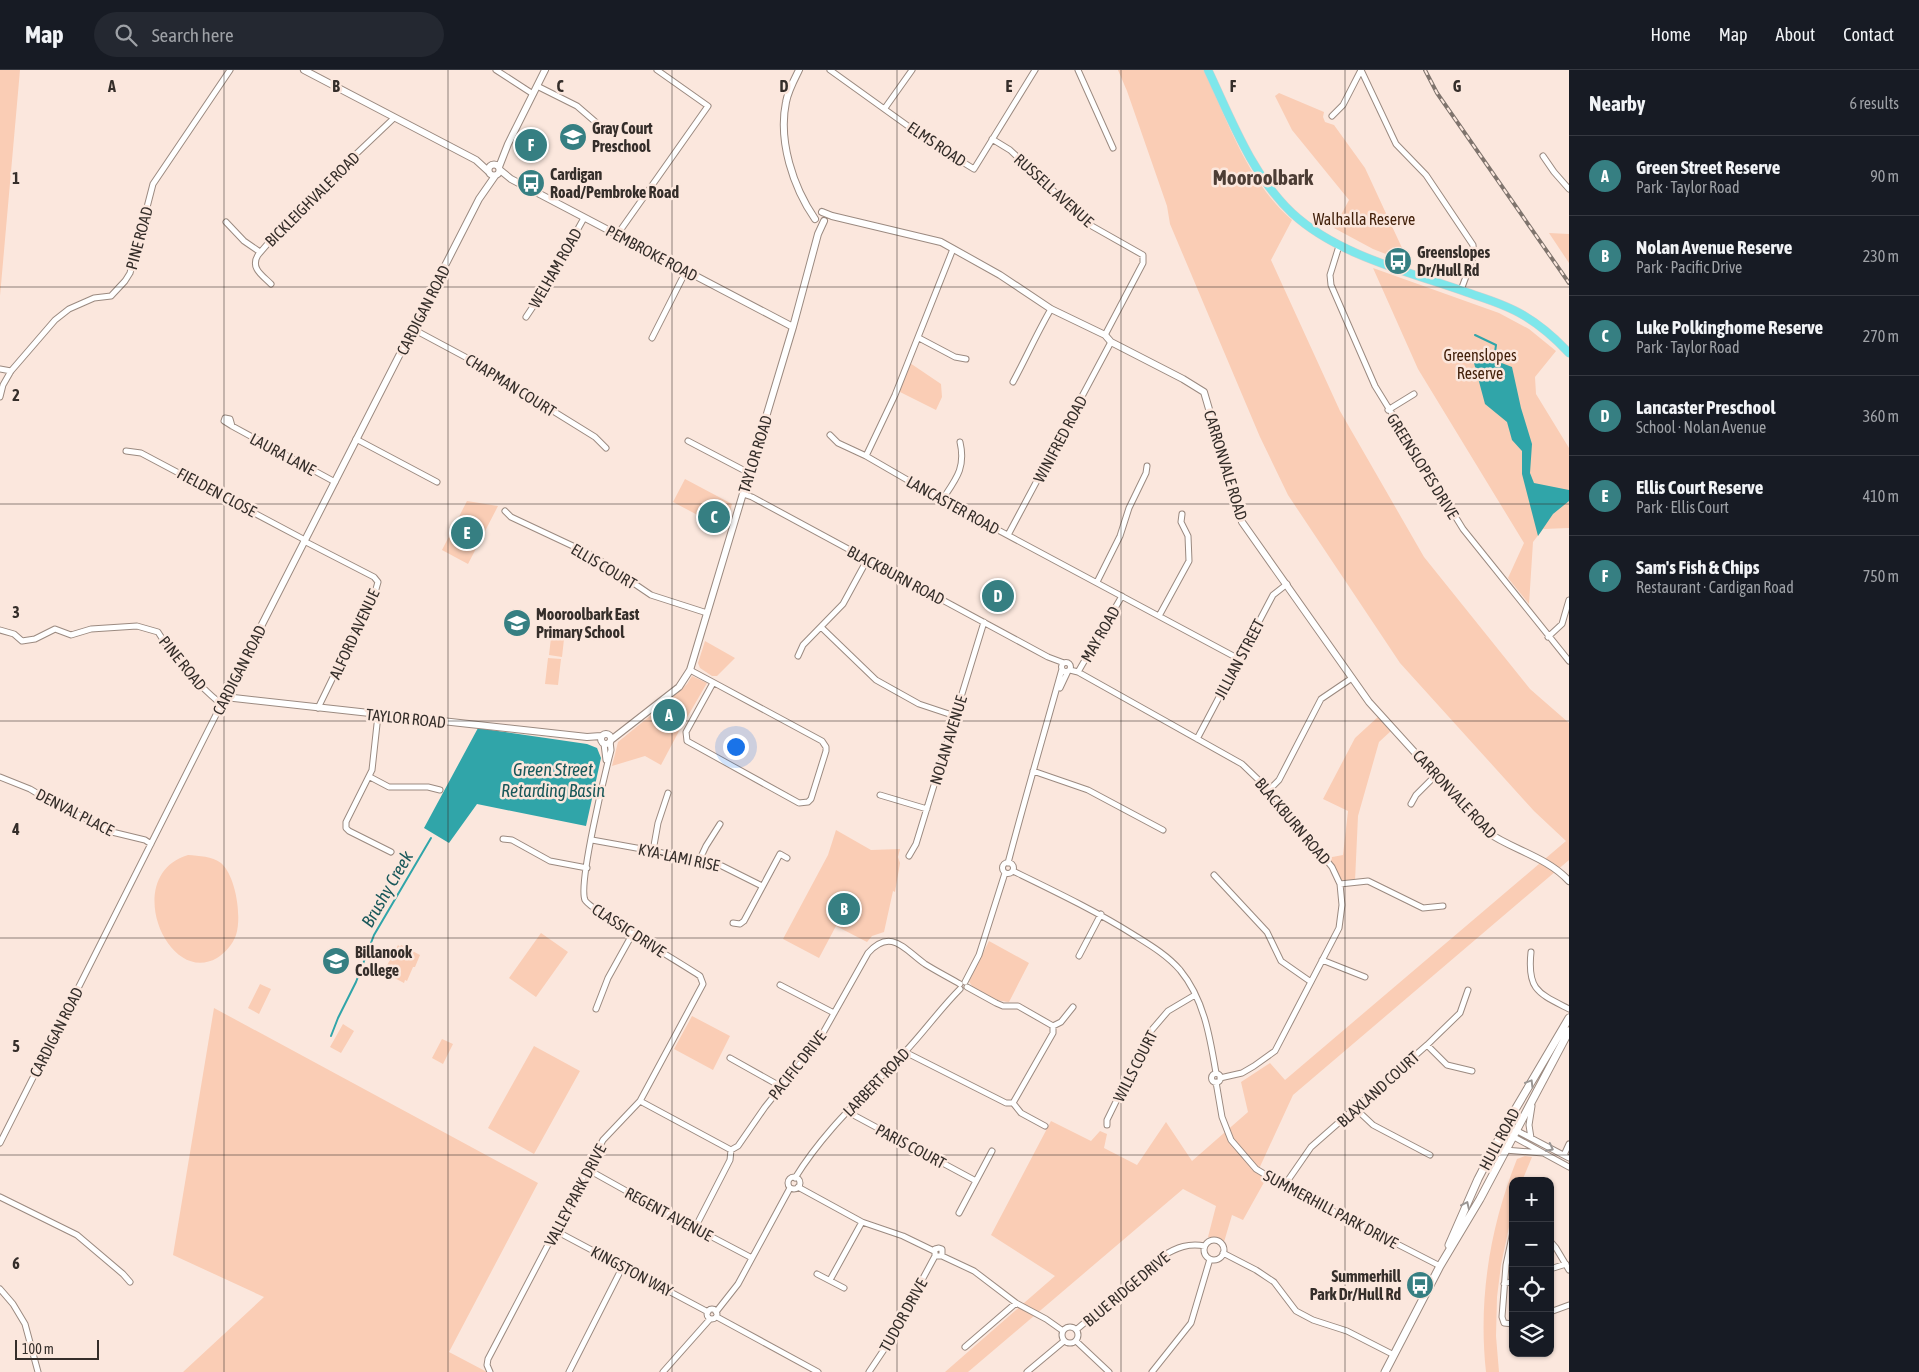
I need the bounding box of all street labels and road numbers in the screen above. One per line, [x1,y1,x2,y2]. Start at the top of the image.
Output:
street label: ELMS ROAD [904,118,970,170]
street label: BICKLEIGHVALE ROAD [261,148,363,250]
street label: RUSSELL AVENUE [1011,150,1097,230]
street label: PINE ROAD [122,205,156,271]
street label: PEMBROKE ROAD [603,221,701,285]
street label: WELHAM ROAD [525,225,585,311]
street label: CARDIGAN ROAD [393,262,453,358]
street label: CHAPMAN COURT [463,350,559,420]
street label: WINIFRED ROAD [1030,393,1090,485]
street label: CARRONVALE ROAD [1201,408,1251,522]
street label: GREENSLOPES DRIVE [1383,410,1463,522]
street label: TAYLOR ROAD [735,413,775,495]
street label: LAURA LANE [247,429,319,479]
street label: FIELDEN CLOSE [174,464,260,520]
street label: LANCASTER ROAD [903,472,1003,538]
street label: ELLIS COURT [568,540,640,592]
street label: BLACKBURN ROAD [844,542,948,608]
street label: ALFORD AVENUE [325,586,383,682]
street label: MAY ROAD [1077,603,1123,665]
street label: JILLIAN STREET [1211,616,1267,702]
street label: CARDIGAN ROAD [209,622,269,718]
street label: PINE ROAD [156,632,210,694]
street label: NOLAN AVENUE [926,693,970,787]
street label: TAYLOR ROAD [365,705,447,731]
street label: CARRONVALE ROAD [1409,746,1501,842]
street label: BLACKBURN ROAD [1252,774,1334,868]
street label: DENVAL PLACE [33,785,117,839]
street label: KYA-LAMI RISE [637,840,721,874]
street label: CLASSIC DRIVE [589,900,669,960]
street label: CARDIGAN ROAD [26,984,86,1080]
street label: PACIFIC DRIVE [765,1027,829,1103]
street label: WILLS COURT [1109,1027,1161,1105]
street label: LARBERT ROAD [839,1044,913,1120]
street label: BLAXLAND COURT [1333,1047,1423,1131]
street label: HULL ROAD [1475,1105,1523,1173]
street label: PARIS COURT [873,1120,949,1172]
street label: VALLEY PARK DRIVE [541,1141,609,1249]
street label: SUMMERHILL PARK DRIVE [1261,1166,1401,1252]
street label: REGENT AVENUE [622,1183,716,1245]
street label: KINGSTON WAY [588,1242,677,1300]
street label: BLUE RIDGE DRIVE [1079,1248,1173,1330]
street label: TUDOR DRIVE [876,1275,931,1355]

